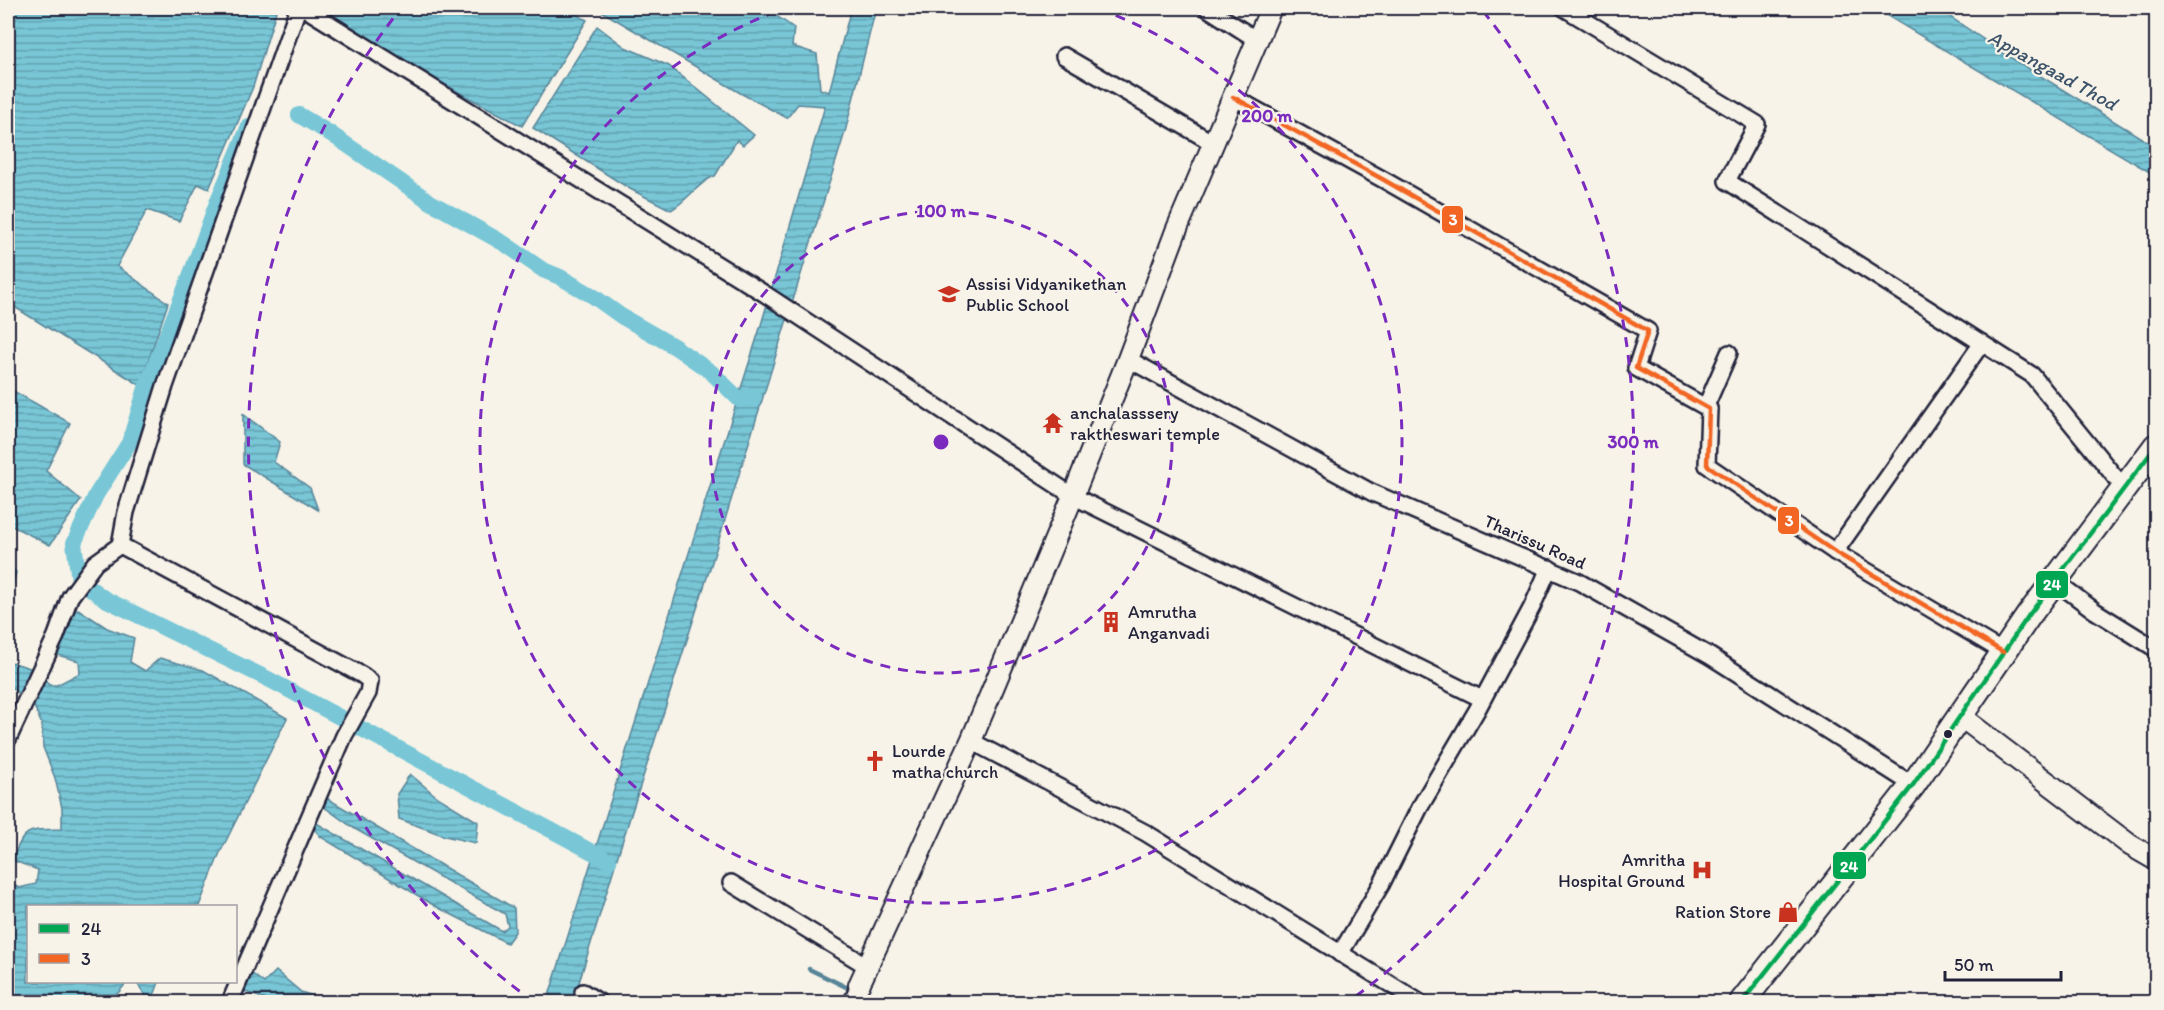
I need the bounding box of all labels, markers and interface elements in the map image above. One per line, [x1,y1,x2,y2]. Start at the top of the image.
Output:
water label: Appangaad Thod [1984,25,2123,116]
text: 200 m [1242,105,1293,127]
text: 100 m [916,200,967,222]
line badge: 3 [1441,205,1464,234]
text: 3 [1449,210,1458,229]
place label: Assisi Vidyanikethan Public School [966,273,1127,316]
school or university icon: Assisi Vidyanikethan Public School [937,282,961,306]
place label: anchalasssery raktheswari temple [1070,402,1220,445]
temple icon: anchalasssery raktheswari temple [1041,411,1065,435]
text: 300 m [1607,431,1659,453]
centre of rings [931,432,951,452]
line badge: 3 [1777,506,1800,535]
street label: Tharissu Road [1481,510,1590,574]
text: 3 [1785,511,1794,530]
line badge: 24 [2035,570,2069,599]
text: 24 [2043,575,2061,594]
place label: Amrutha Anganvadi [1128,601,1210,644]
building icon: Amrutha Anganvadi [1099,610,1123,634]
unlabelled marker [1942,728,1954,740]
place label: Lourde matha church [892,740,998,783]
church icon: Lourde matha church [863,749,887,773]
place label: Amritha Hospital Ground [1558,849,1685,892]
line badge: 24 [1832,851,1867,880]
text: 24 [1840,857,1858,876]
hospital icon: Amritha Hospital Ground [1690,858,1714,882]
shop icon: Ration Store [1776,900,1800,924]
place label: Ration Store [1675,901,1771,923]
legend [27,905,237,983]
text: 24 [81,918,101,940]
scale bar [1945,944,2060,982]
text: 3 [81,948,91,970]
text: 50 m [1954,954,1994,976]

